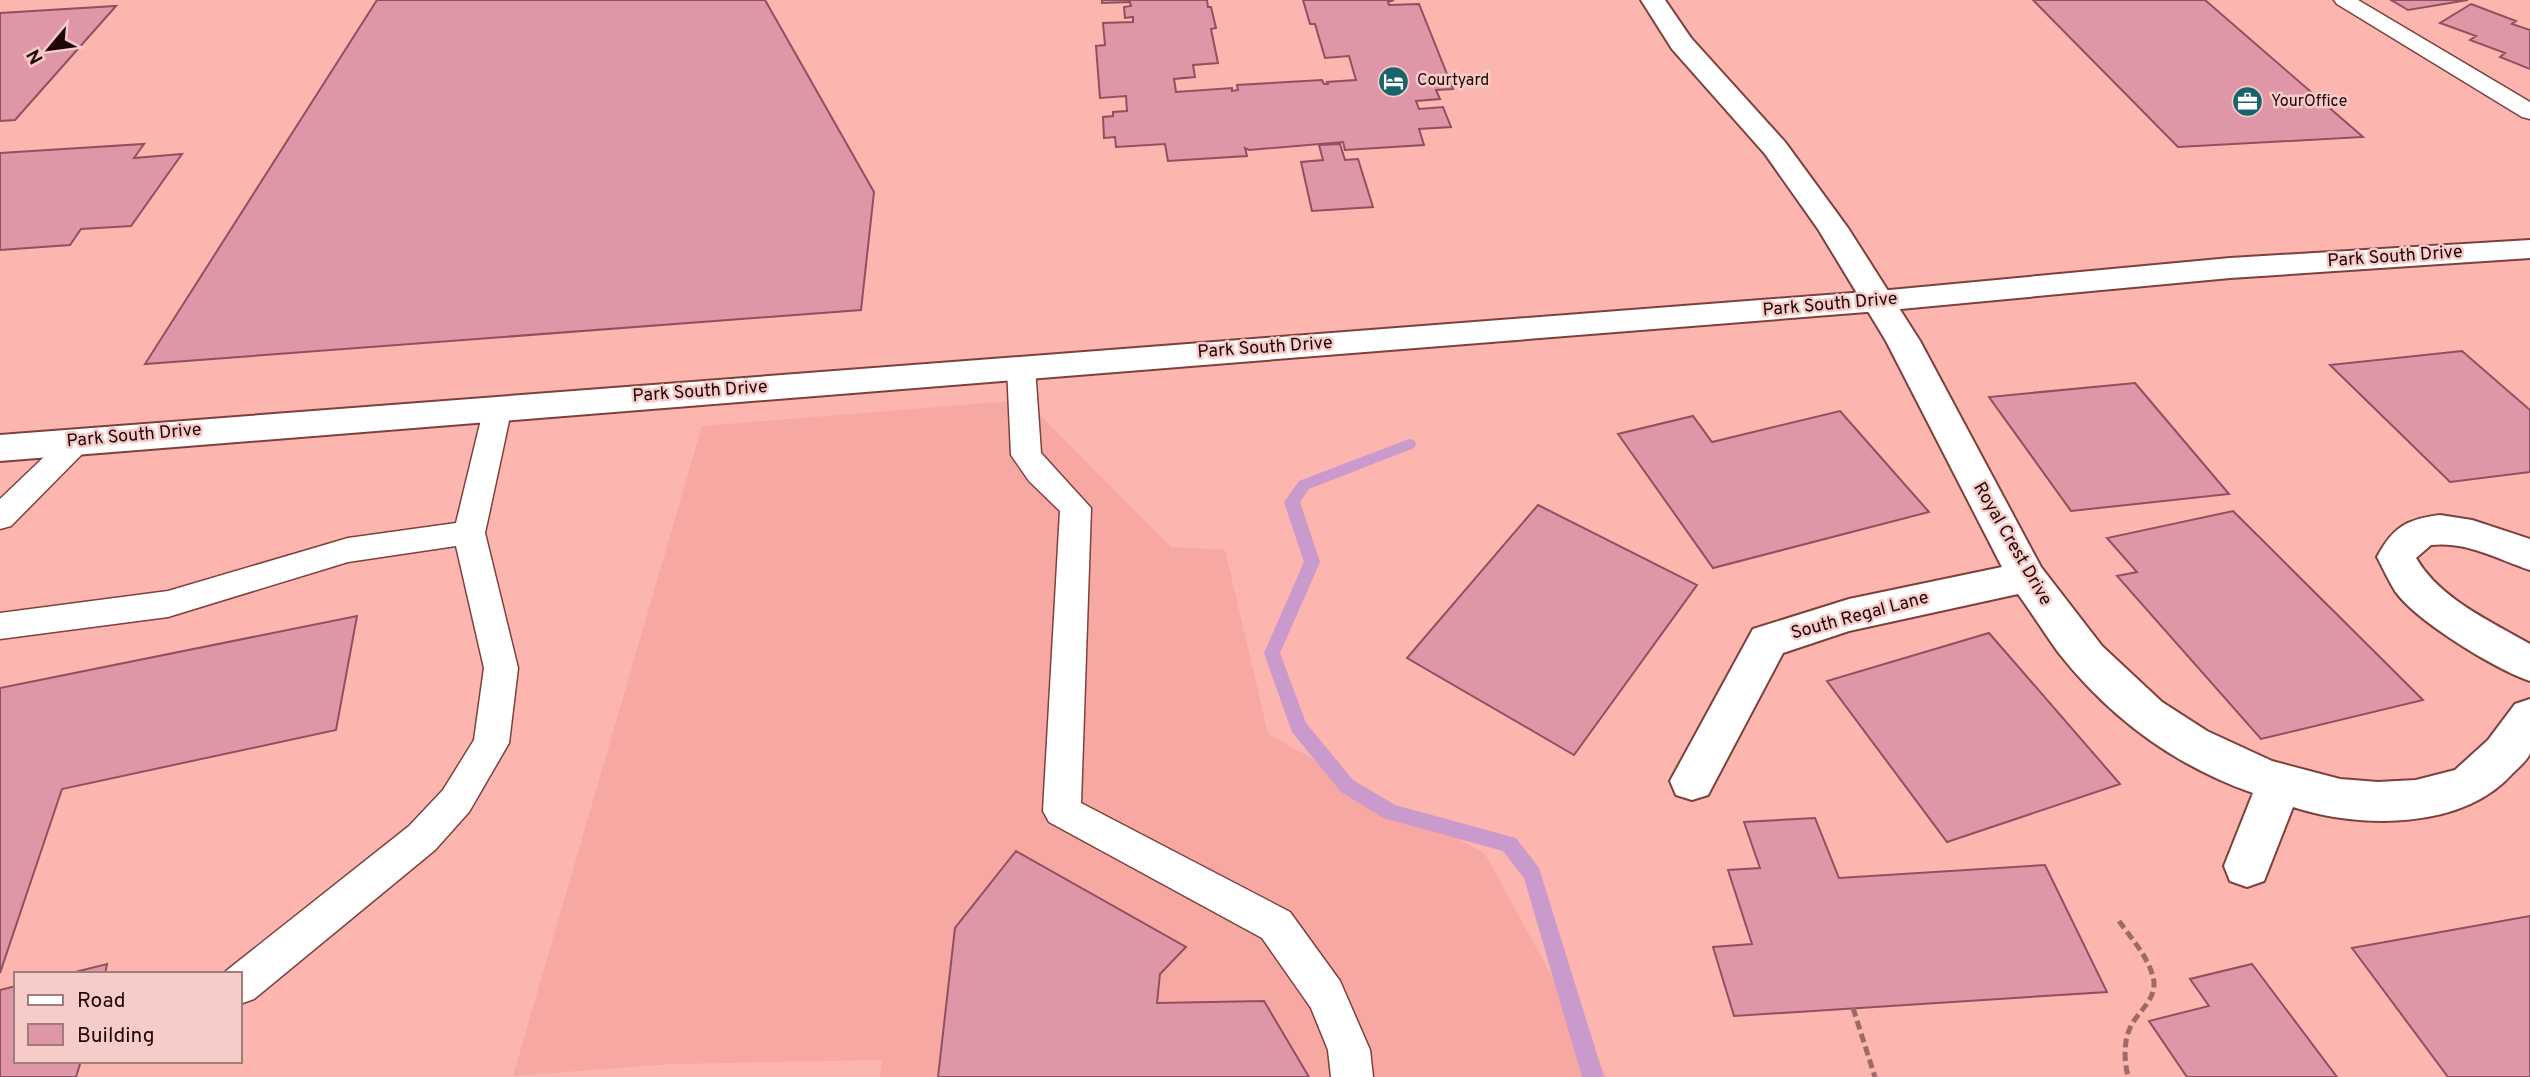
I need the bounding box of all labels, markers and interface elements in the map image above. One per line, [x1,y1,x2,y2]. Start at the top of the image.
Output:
north arrow [14,14,84,84]
text: N [22,44,50,68]
hotel icon: Courtyard [1377,64,1411,98]
place label: Courtyard [1417,71,1489,91]
office icon: YourOffice [2231,85,2265,119]
place label: YourOffice [2271,92,2347,112]
street label: Park South Drive [2327,241,2463,273]
street label: Park South Drive [1762,288,1898,322]
street label: Park South Drive [1197,332,1333,364]
street label: Park South Drive [632,376,768,408]
street label: Park South Drive [66,419,202,453]
street label: Royal Crest Drive [1967,478,2057,610]
street label: South Regal Lane [1789,587,1931,645]
legend [14,972,242,1063]
text: Road [77,988,126,1015]
text: Building [77,1023,155,1050]

